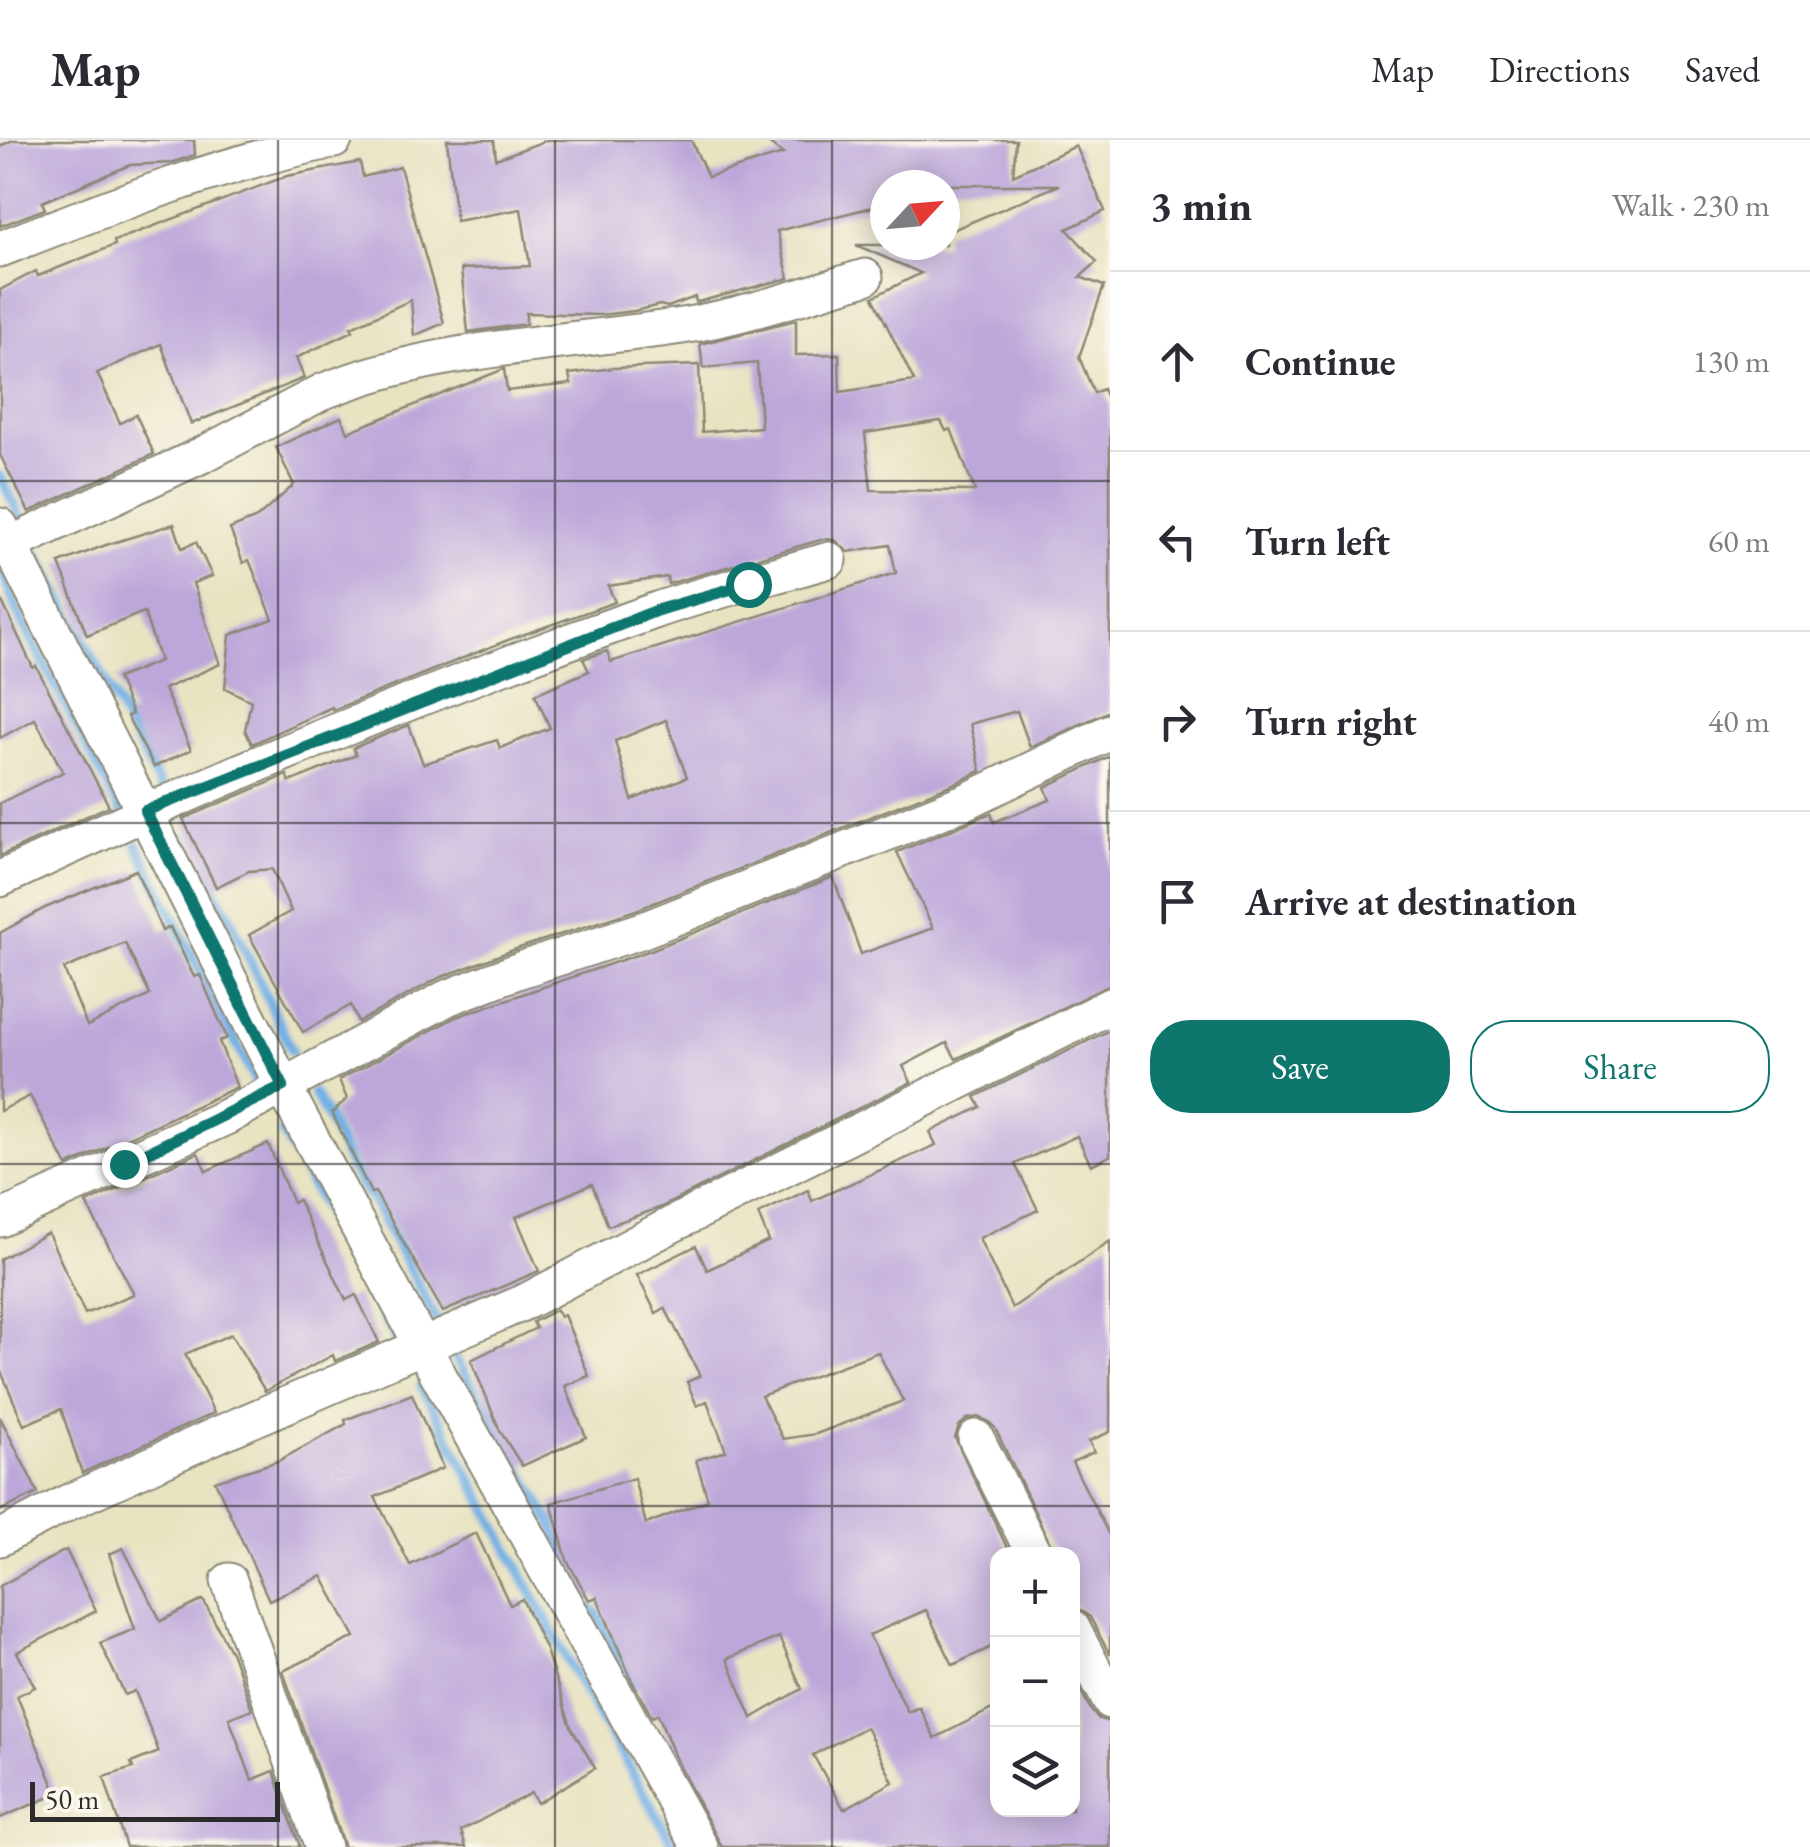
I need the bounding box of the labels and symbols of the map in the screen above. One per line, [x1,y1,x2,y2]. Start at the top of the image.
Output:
north arrow [870,170,960,260]
route start [726,562,772,608]
route end [102,1142,148,1188]
scale bar [30,1777,280,1822]

